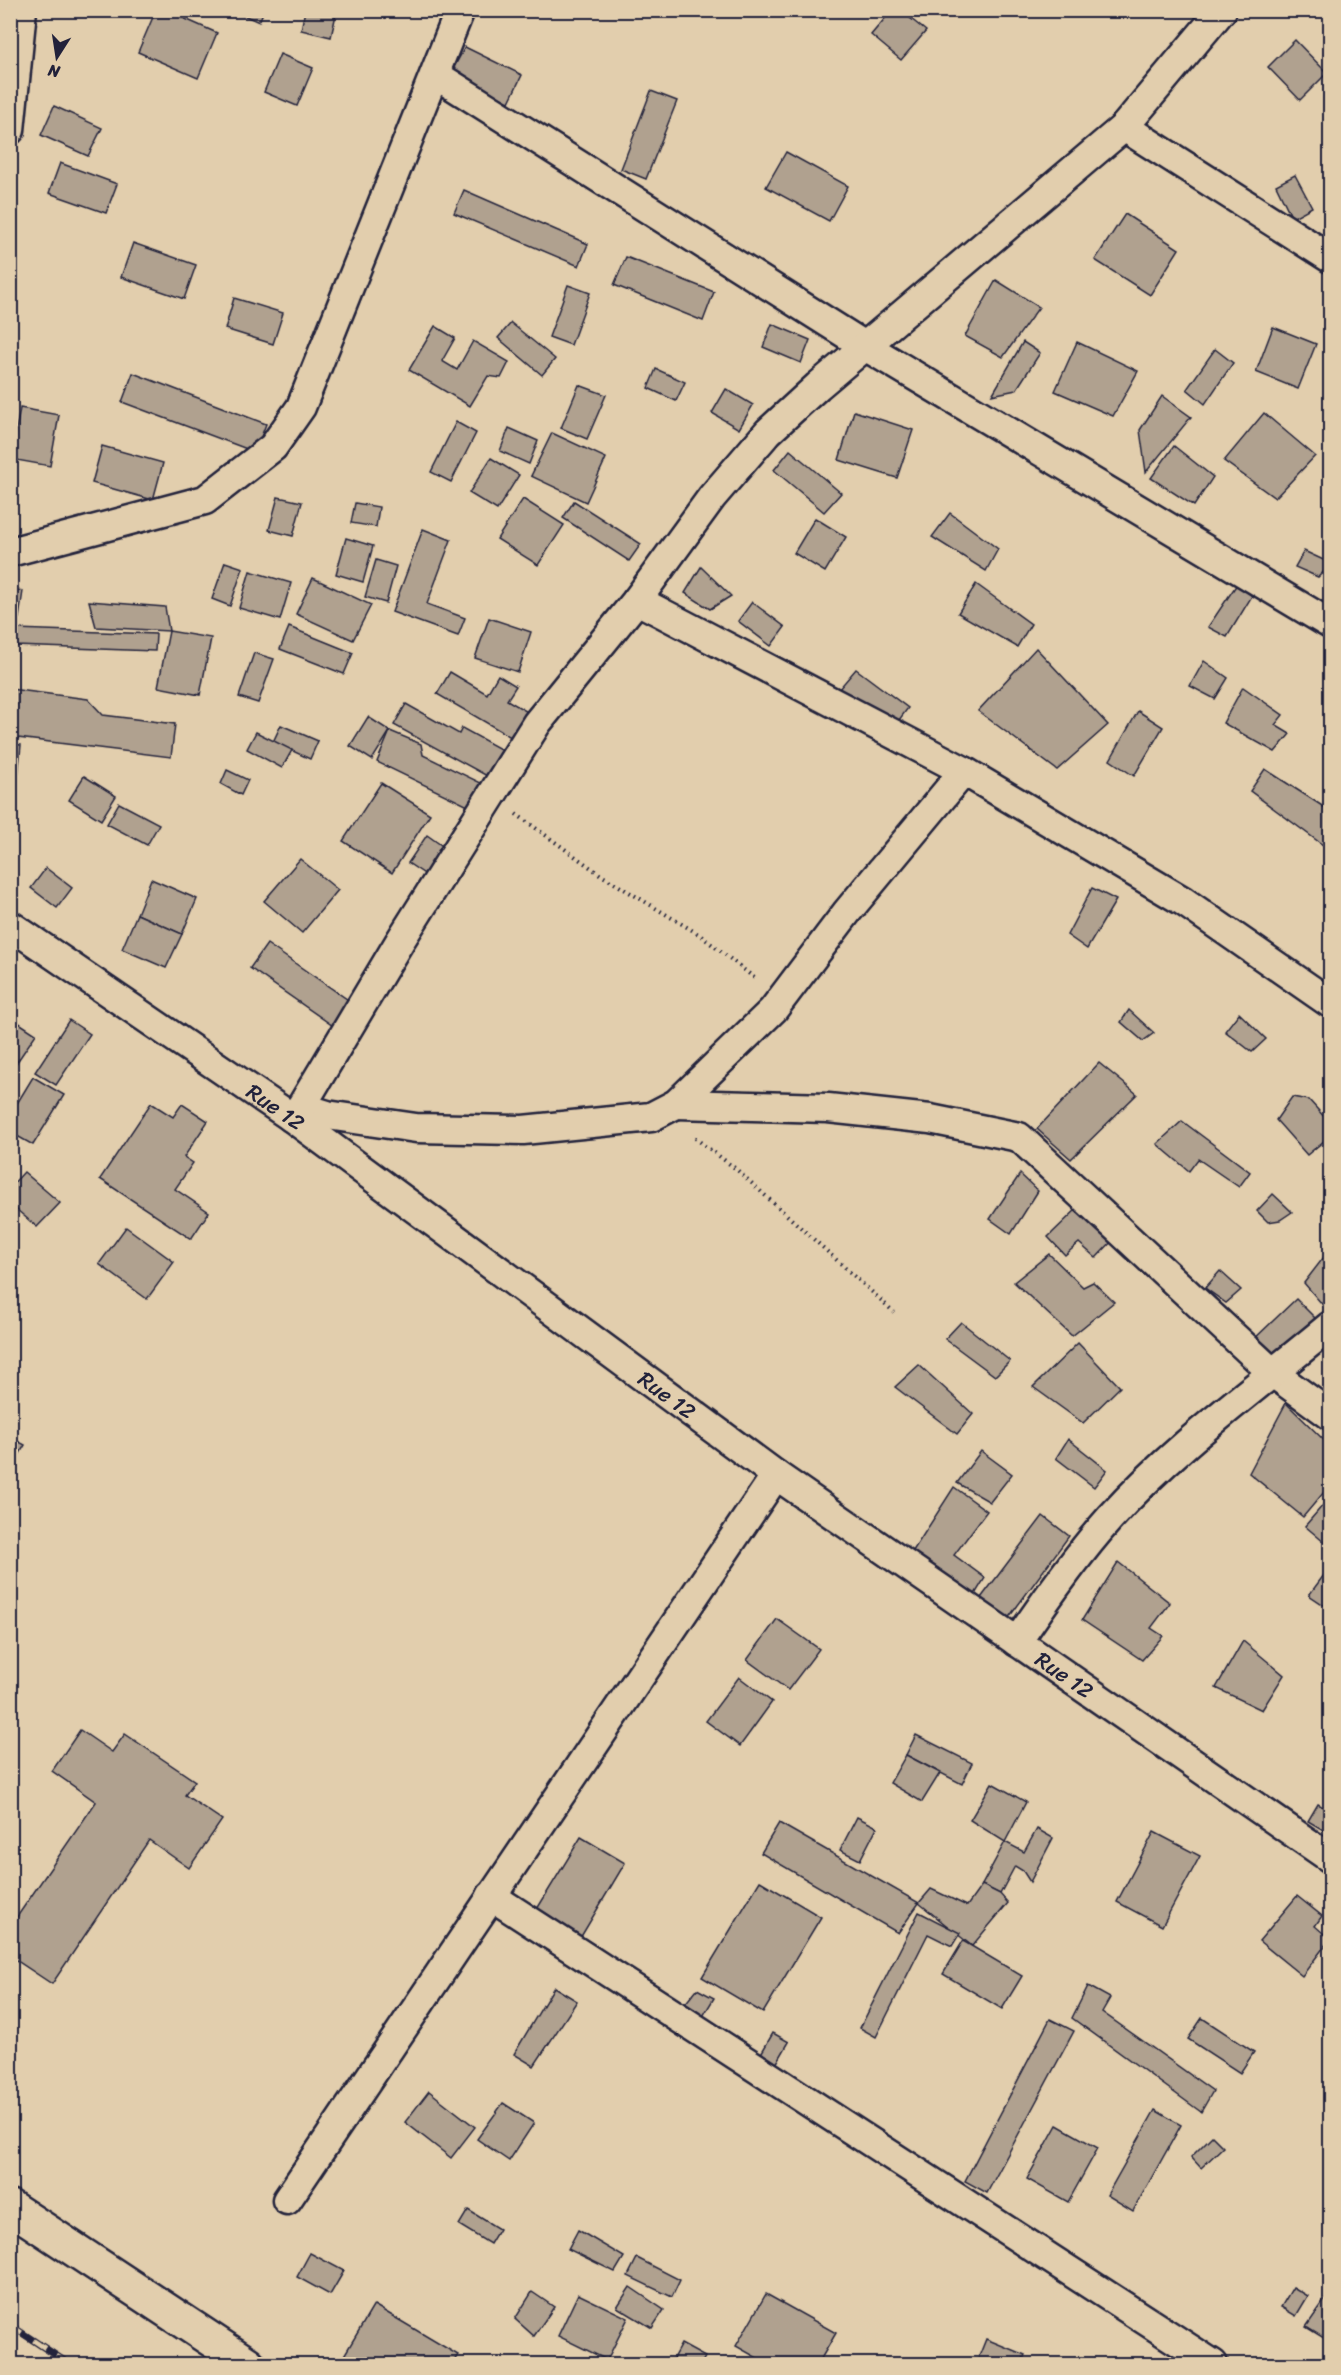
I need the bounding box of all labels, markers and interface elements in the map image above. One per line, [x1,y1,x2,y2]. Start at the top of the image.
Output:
north arrow [27,27,87,87]
text: N [45,56,63,87]
street label: Rue 12 [238,1073,314,1141]
street label: Rue 12 [629,1360,705,1430]
street label: Rue 12 [1027,1641,1102,1709]

